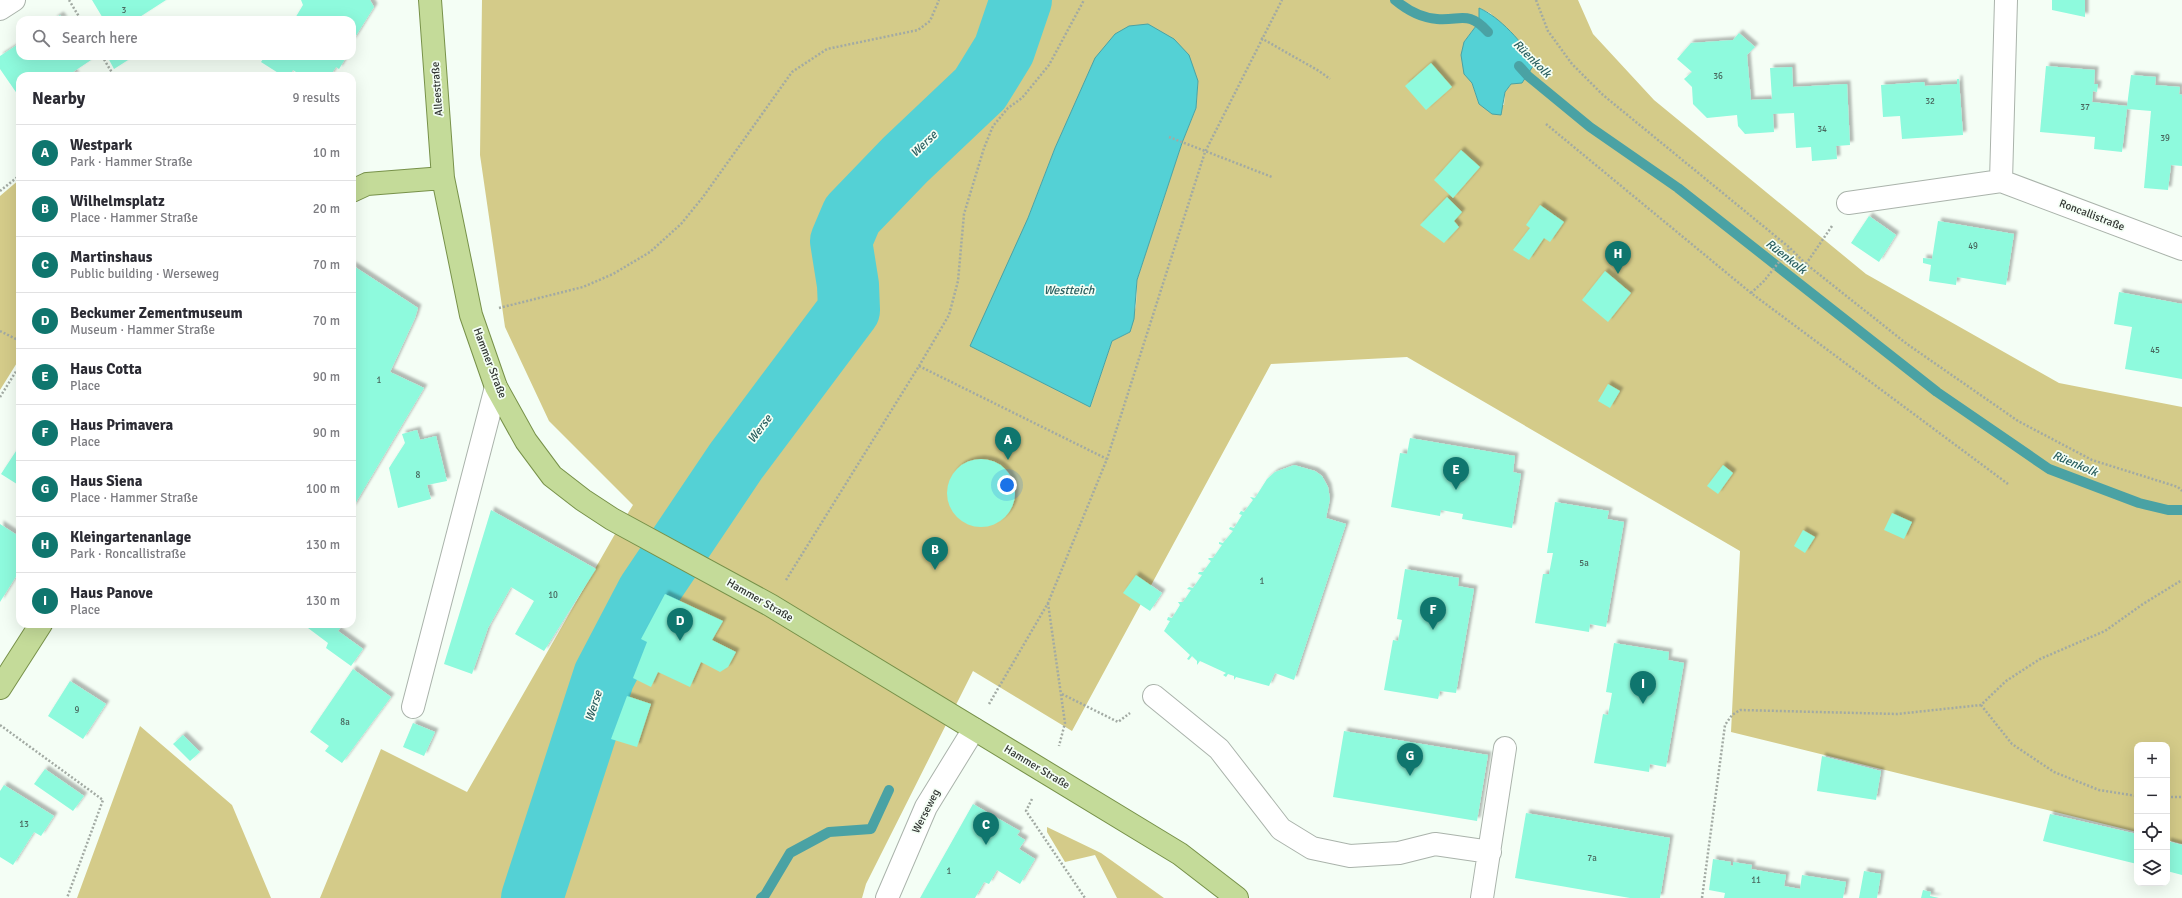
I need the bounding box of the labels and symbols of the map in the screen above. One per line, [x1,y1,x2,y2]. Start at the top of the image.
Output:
house number: 3 [122,5,127,16]
water label: Rüenkolk [1510,37,1555,82]
street label: Alleestraße [429,61,445,117]
house number: 36 [1713,71,1723,82]
house number: 32 [1925,96,1935,107]
house number: 37 [2080,102,2090,113]
house number: 34 [1817,124,1827,135]
water label: Werse [907,127,941,160]
house number: 39 [2160,133,2170,144]
street label: Roncallistraße [2058,197,2126,233]
water label: Rüenkolk [1763,236,1810,278]
pin: H [1605,241,1631,274]
house number: 49 [1968,241,1978,252]
water label: Westteich [1044,283,1095,298]
street label: Hammer Straße [471,326,509,400]
house number: 45 [2150,345,2160,356]
house number: 1 [377,375,382,386]
water label: Werse [745,411,776,446]
pin: A [995,427,1021,460]
water label: Rüenkolk [2050,448,2101,481]
pin: E [1443,457,1469,490]
house number: 8 [416,470,421,481]
your location [997,475,1017,495]
pin: B [922,537,948,570]
house number: 5a [1579,558,1589,569]
street label: Hammer Straße [725,576,795,624]
house number: 1 [1260,576,1265,587]
house number: 10 [548,590,558,601]
pin: F [1420,597,1446,630]
pin: D [667,608,693,641]
pin: I [1630,671,1656,704]
water label: Werse [582,688,606,723]
house number: 9 [75,705,80,716]
house number: 8a [340,717,350,728]
street label: Hammer Straße [1002,742,1072,792]
pin: G [1397,743,1423,776]
street label: Werseweg [909,787,943,835]
pin: C [973,812,999,845]
house number: 13 [19,819,29,830]
house number: 7a [1587,853,1597,864]
house number: 1 [947,866,952,877]
house number: 11 [1751,875,1761,886]

